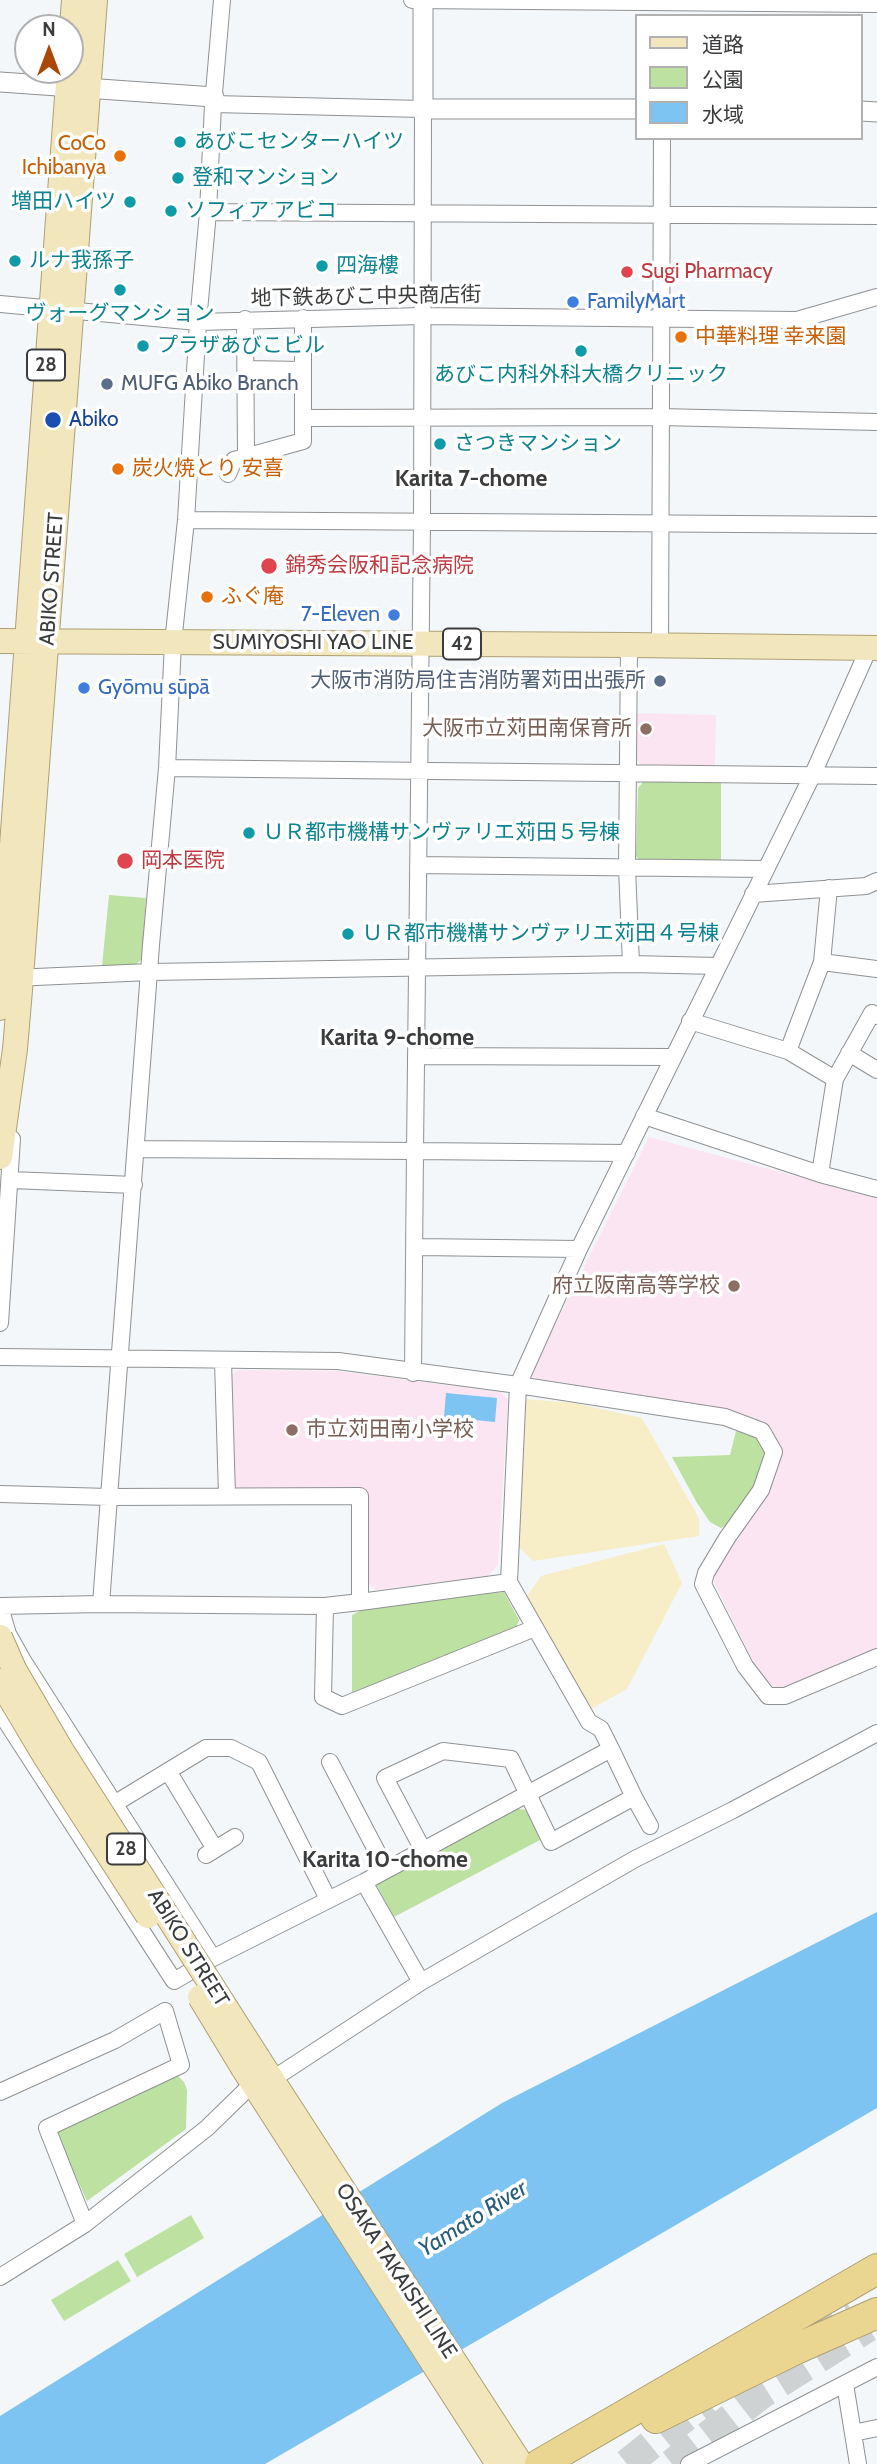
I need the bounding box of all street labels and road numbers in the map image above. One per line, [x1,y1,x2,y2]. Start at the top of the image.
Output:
street label: 地下鉄あびこ中央商店街 [250,282,482,312]
road number: 28 [27,350,65,380]
street label: ABIKO STREET [35,511,69,647]
road number: 42 [443,628,481,660]
street label: SUMIYOSHI YAO LINE [213,630,413,656]
road number: 28 [107,1834,145,1865]
street label: ABIKO STREET [142,1885,234,2011]
street label: OSAKA TAKAISHI LINE [330,2179,462,2363]

